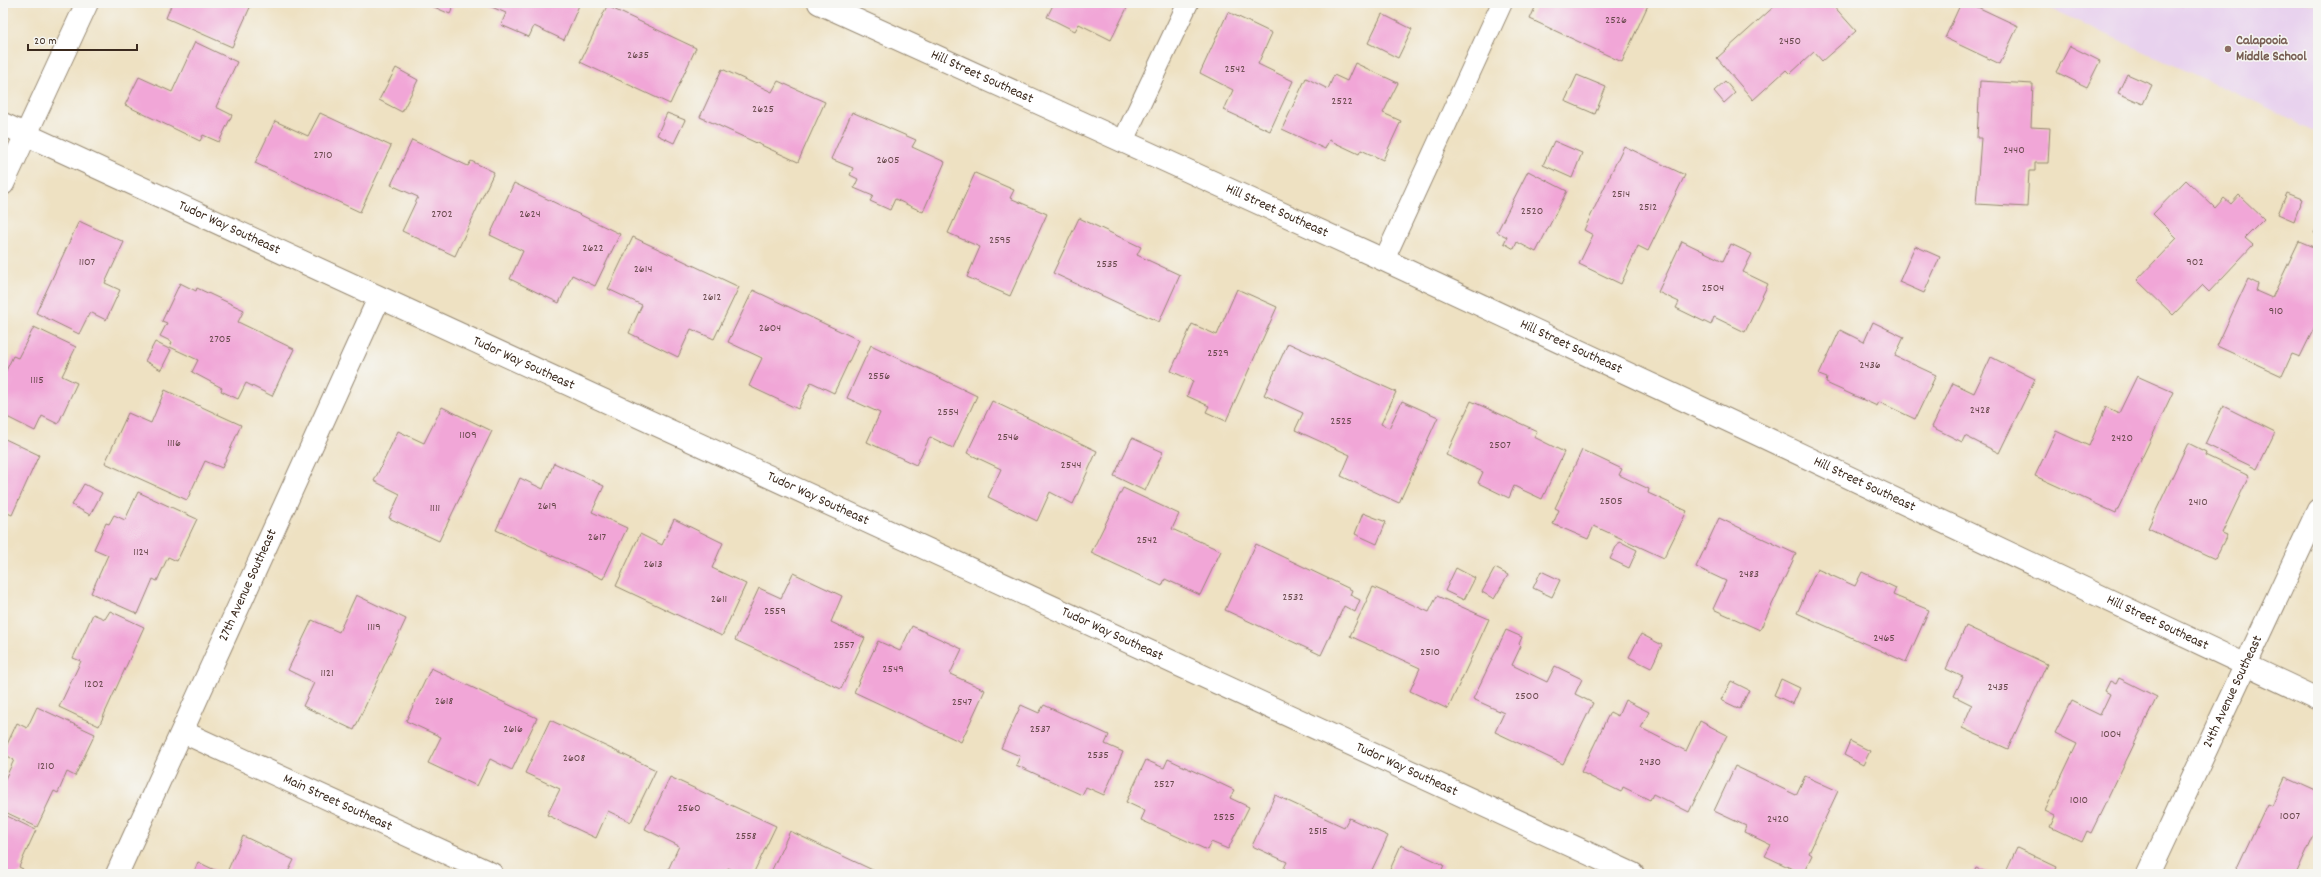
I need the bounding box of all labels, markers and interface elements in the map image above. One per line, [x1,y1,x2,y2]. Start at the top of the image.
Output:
house number: 2526 [1605,12,1627,29]
scale bar [28,26,137,52]
place label: Calapooia Middle School [2236,31,2307,67]
text: 20 m [34,33,57,50]
house number: 2450 [1779,33,1801,50]
marker: Calapooia Middle School [2223,44,2233,54]
street label: Hill Street Southeast [927,45,1037,109]
house number: 2635 [627,47,649,64]
house number: 2542 [1224,61,1246,78]
house number: 2522 [1331,93,1353,110]
house number: 2625 [752,101,774,118]
house number: 2440 [2003,142,2025,159]
house number: 2710 [313,147,333,164]
house number: 2605 [876,152,900,169]
street label: Hill Street Southeast [1222,179,1331,243]
house number: 2514 [1612,186,1630,203]
street label: Tudor Way Southeast [175,196,283,260]
house number: 2512 [1639,199,1657,216]
house number: 2520 [1521,203,1543,220]
house number: 2702 [431,206,453,223]
house number: 2624 [519,206,541,223]
house number: 2595 [989,232,1011,249]
house number: 2622 [582,240,604,257]
house number: 1107 [79,254,96,271]
house number: 902 [2186,254,2204,271]
house number: 2535 [1096,256,1118,273]
house number: 2614 [634,261,652,278]
house number: 2504 [1702,280,1724,297]
house number: 2612 [703,289,722,306]
house number: 910 [2269,303,2283,320]
street label: Hill Street Southeast [1517,315,1625,380]
house number: 2604 [759,320,781,337]
house number: 2705 [209,331,231,348]
street label: Tudor Way Southeast [469,331,578,396]
house number: 2529 [1207,345,1229,362]
house number: 2436 [1859,357,1881,374]
house number: 2556 [868,368,890,385]
house number: 1115 [30,372,44,389]
house number: 2428 [1970,402,1990,419]
house number: 2554 [937,404,959,421]
house number: 2525 [1330,413,1352,430]
house number: 1109 [459,427,477,444]
house number: 2546 [997,429,1019,446]
house number: 2420 [2111,430,2133,447]
house number: 1116 [167,435,181,452]
house number: 2507 [1489,437,1511,454]
street label: Hill Street Southeast [1810,452,1919,517]
house number: 2544 [1061,457,1081,474]
street label: Tudor Way Southeast [764,467,872,531]
house number: 2505 [1600,493,1622,510]
house number: 2410 [2188,494,2208,511]
house number: 2619 [537,498,557,515]
house number: 1111 [430,500,440,517]
street label: 27th Avenue Southeast [214,526,283,645]
house number: 2617 [588,529,607,546]
house number: 2542 [1136,532,1158,549]
house number: 1124 [133,544,149,561]
house number: 2613 [643,556,663,573]
house number: 2483 [1739,566,1759,583]
house number: 2532 [1282,589,1304,606]
street label: Hill Street Southeast [2103,590,2212,656]
house number: 2611 [711,591,727,608]
street label: Tudor Way Southeast [1058,602,1166,667]
house number: 2559 [764,603,786,620]
house number: 1119 [367,619,381,636]
house number: 2465 [1873,630,1895,647]
street label: 24th Avenue Southeast [2198,632,2268,751]
house number: 2557 [834,637,855,654]
house number: 2510 [1420,644,1440,661]
house number: 2549 [882,661,904,678]
house number: 1121 [320,665,334,682]
house number: 1202 [84,676,104,693]
house number: 2435 [1987,679,2009,696]
house number: 2500 [1515,688,1539,705]
house number: 2618 [435,693,453,710]
house number: 2547 [952,694,973,711]
house number: 2616 [503,721,523,738]
house number: 2537 [1030,721,1051,738]
house number: 1004 [2101,726,2121,743]
street label: Tudor Way Southeast [1352,738,1461,802]
house number: 2535 [1087,747,1109,764]
house number: 2608 [563,750,585,767]
house number: 2430 [1639,754,1661,771]
house number: 1210 [37,758,55,775]
street label: Main Street Southeast [280,769,395,837]
house number: 2527 [1154,776,1175,793]
house number: 1010 [2070,792,2088,809]
house number: 2560 [677,800,701,817]
house number: 1007 [2280,808,2301,825]
house number: 2525 [1213,809,1235,826]
house number: 2420 [1767,811,1789,828]
house number: 2515 [1309,823,1327,840]
house number: 2558 [735,828,757,845]

